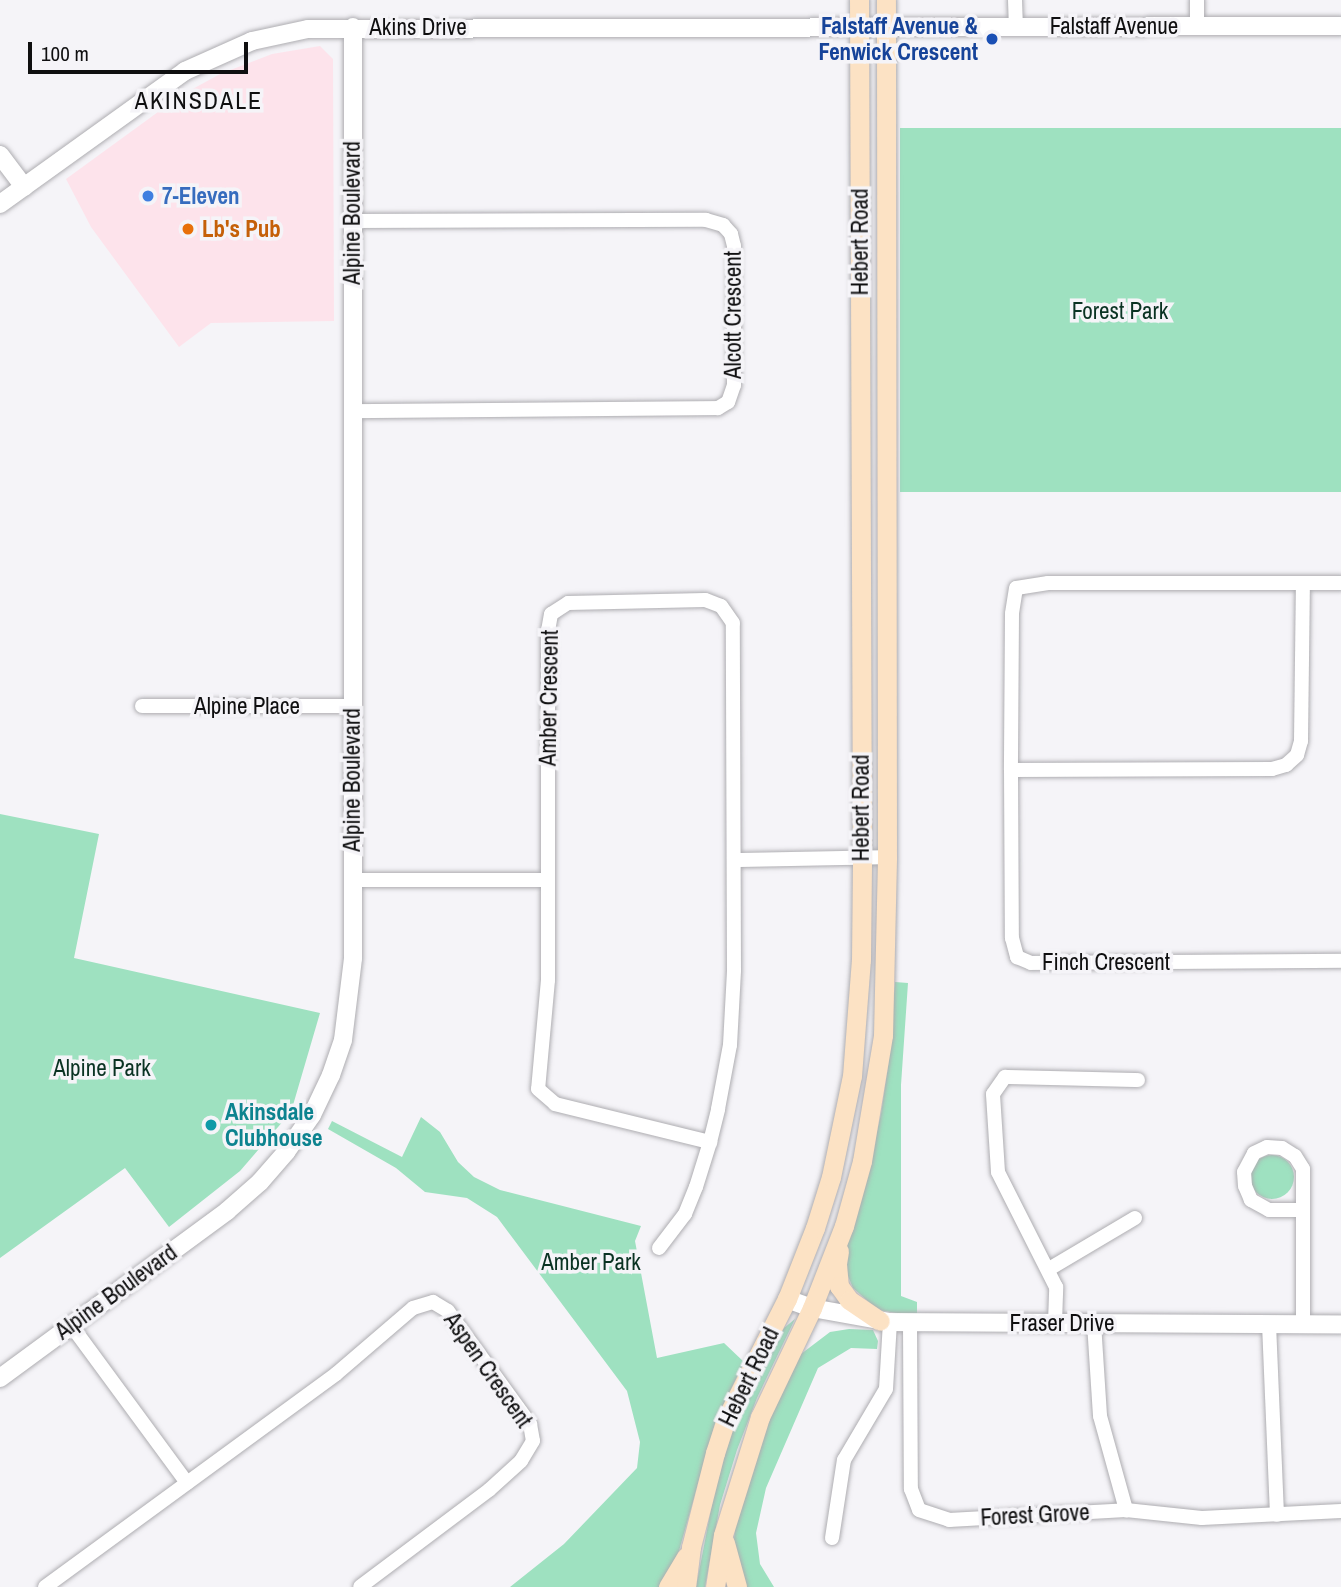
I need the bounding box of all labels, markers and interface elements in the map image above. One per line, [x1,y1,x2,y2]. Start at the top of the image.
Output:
place label: Falstaff Avenue & Fenwick Crescent [819,12,978,66]
street label: Falstaff Avenue [1049,12,1179,40]
street label: Akins Drive [369,13,467,41]
scale bar [32,28,252,72]
marker: Falstaff Avenue & Fenwick Crescent [984,31,1000,47]
text: 100 m [41,39,89,68]
district label: AKINSDALE [136,87,262,115]
street label: Alpine Boulevard [338,141,366,285]
place label: 7-Eleven [162,182,240,210]
marker: 7-Eleven [140,188,156,204]
street label: Hebert Road [846,189,874,295]
place label: Lb's Pub [202,215,281,243]
marker: Lb's Pub [180,221,196,237]
street label: Alcott Crescent [719,251,747,379]
park label: Forest Park [1072,297,1168,325]
street label: Amber Crescent [534,630,564,766]
street label: Alpine Place [194,692,300,720]
street label: Alpine Boulevard [338,708,366,852]
street label: Hebert Road [847,755,875,861]
street label: Finch Crescent [1042,948,1170,976]
park label: Alpine Park [53,1054,151,1082]
place label: Akinsdale Clubhouse [225,1098,322,1152]
marker: Akinsdale Clubhouse [203,1117,219,1133]
street label: Alpine Boulevard [50,1239,182,1345]
park label: Amber Park [541,1248,641,1276]
street label: Aspen Crescent [438,1307,538,1433]
street label: Fraser Drive [1010,1309,1114,1337]
street label: Hebert Road [713,1323,785,1431]
street label: Forest Grove [980,1498,1090,1532]

